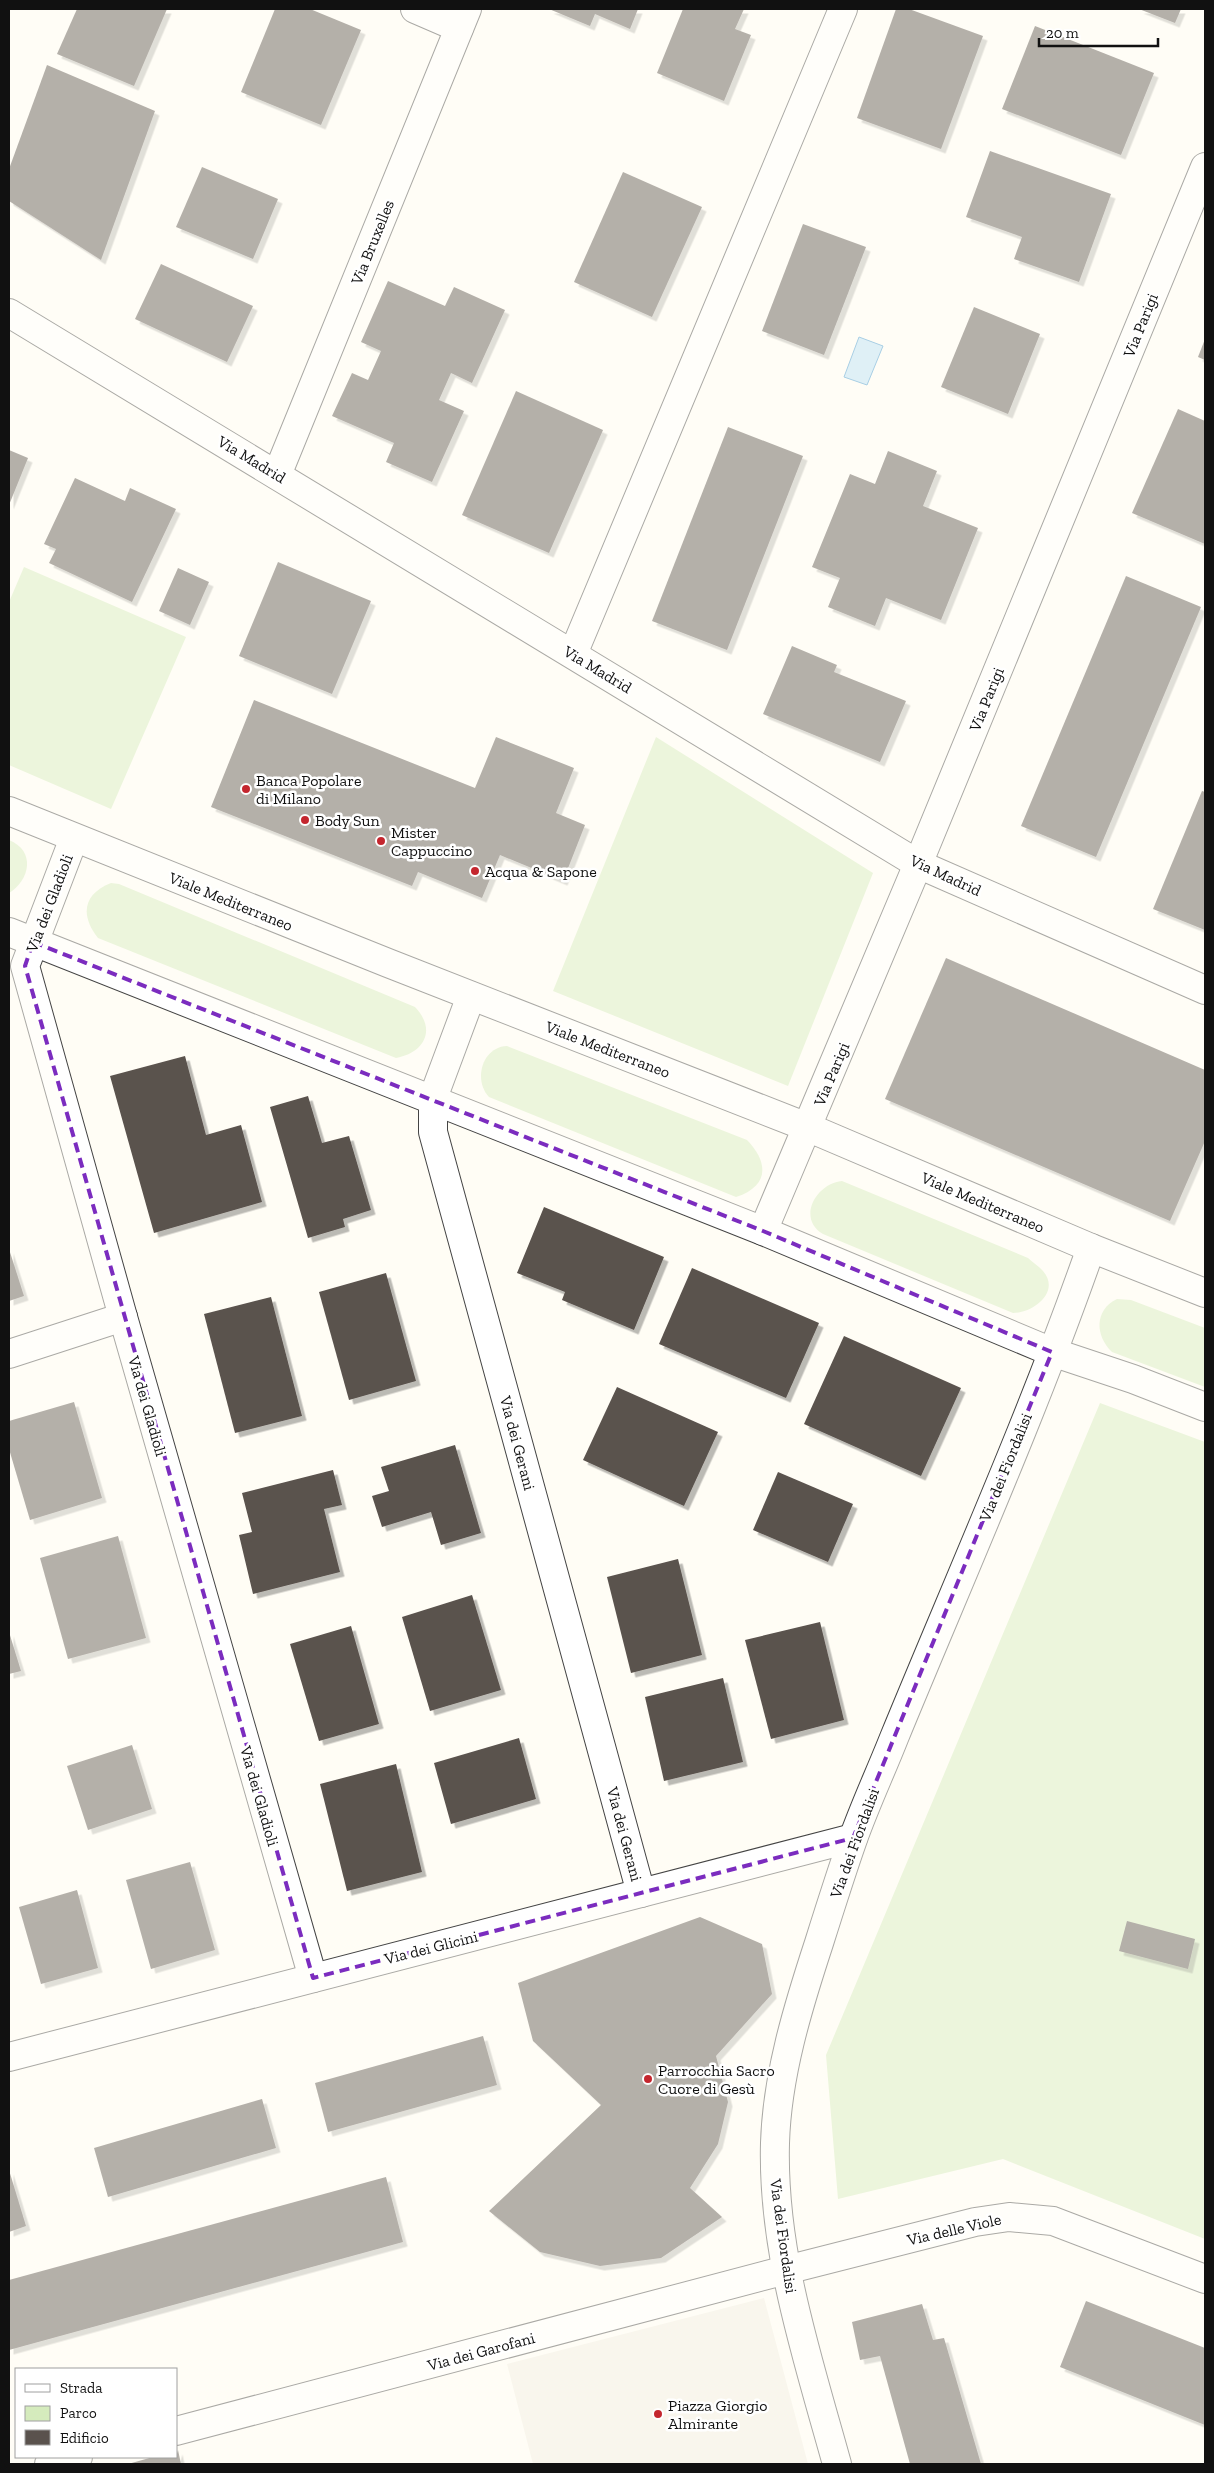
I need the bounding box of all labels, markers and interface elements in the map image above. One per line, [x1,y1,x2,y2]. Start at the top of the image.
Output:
scale bar [1039,15,1158,47]
text: 20 m [1046,24,1079,42]
street label: Via Bruxelles [346,197,398,288]
street label: Via Parigi [1119,290,1162,361]
street label: Via Madrid [213,431,290,487]
street label: Via Madrid [559,641,636,697]
street label: Via Parigi [965,664,1008,735]
place label: Banca Popolare di Milano [256,771,362,808]
marker: Banca Popolare di Milano [240,783,252,795]
place label: Body Sun [315,811,380,830]
marker: Body Sun [299,814,311,826]
place label: Mister Cappuccino [391,823,472,860]
marker: Mister Cappuccino [375,835,387,847]
street label: Via Madrid [906,850,985,900]
street label: Via dei Gladioli [22,851,77,956]
place label: Acqua & Sapone [485,862,597,881]
marker: Acqua & Sapone [469,865,481,877]
street label: Viale Mediterraneo [165,868,295,935]
street label: Viale Mediterraneo [542,1017,673,1082]
street label: Via Parigi [809,1039,854,1110]
street label: Viale Mediterraneo [918,1168,1047,1237]
street label: Via dei Gladioli [124,1353,171,1459]
street label: Via dei Gerani [496,1393,539,1493]
street label: Via dei Fiordalisi [975,1410,1036,1525]
street label: Via dei Gladioli [236,1743,283,1849]
street label: Via dei Gerani [603,1784,646,1884]
street label: Via dei Fiordalisi [825,1785,883,1902]
street label: Via dei Glicini [381,1927,480,1969]
place label: Parrocchia Sacro Cuore di Gesù [658,2061,775,2098]
marker: Parrocchia Sacro Cuore di Gesù [642,2073,654,2085]
street label: Via dei Fiordalisi [766,2177,801,2295]
street label: Via delle Viole [904,2209,1003,2250]
street label: Via dei Garofani [424,2328,537,2375]
legend [15,2368,178,2458]
text: Strada [60,2379,103,2397]
place label: Piazza Giorgio Almirante [668,2396,768,2433]
text: Parco [60,2404,97,2422]
marker: Piazza Giorgio Almirante [652,2408,664,2420]
text: Edificio [60,2429,109,2447]

